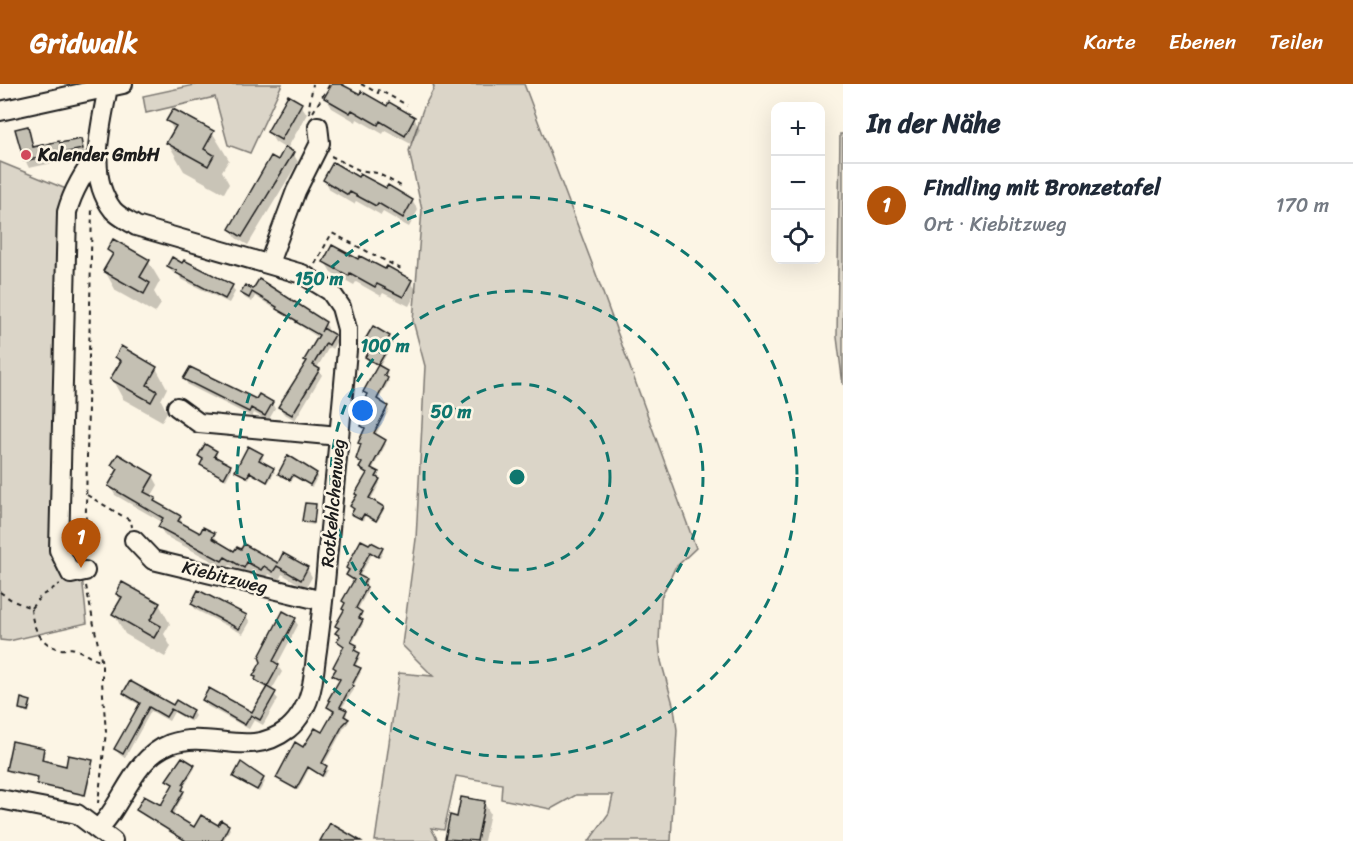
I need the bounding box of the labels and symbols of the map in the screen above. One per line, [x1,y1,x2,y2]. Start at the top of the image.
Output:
place label: Kalender GmbH [37,139,160,171]
marker: Kalender GmbH [19,148,33,162]
text: 150 m [295,263,343,295]
text: 100 m [361,330,410,362]
your location [348,396,377,425]
text: 50 m [431,396,472,428]
street label: Rotkehlchenweg [311,437,355,569]
centre of rings [507,467,527,487]
pin: 1 [62,518,100,568]
street label: Kiebitzweg [179,551,271,603]

